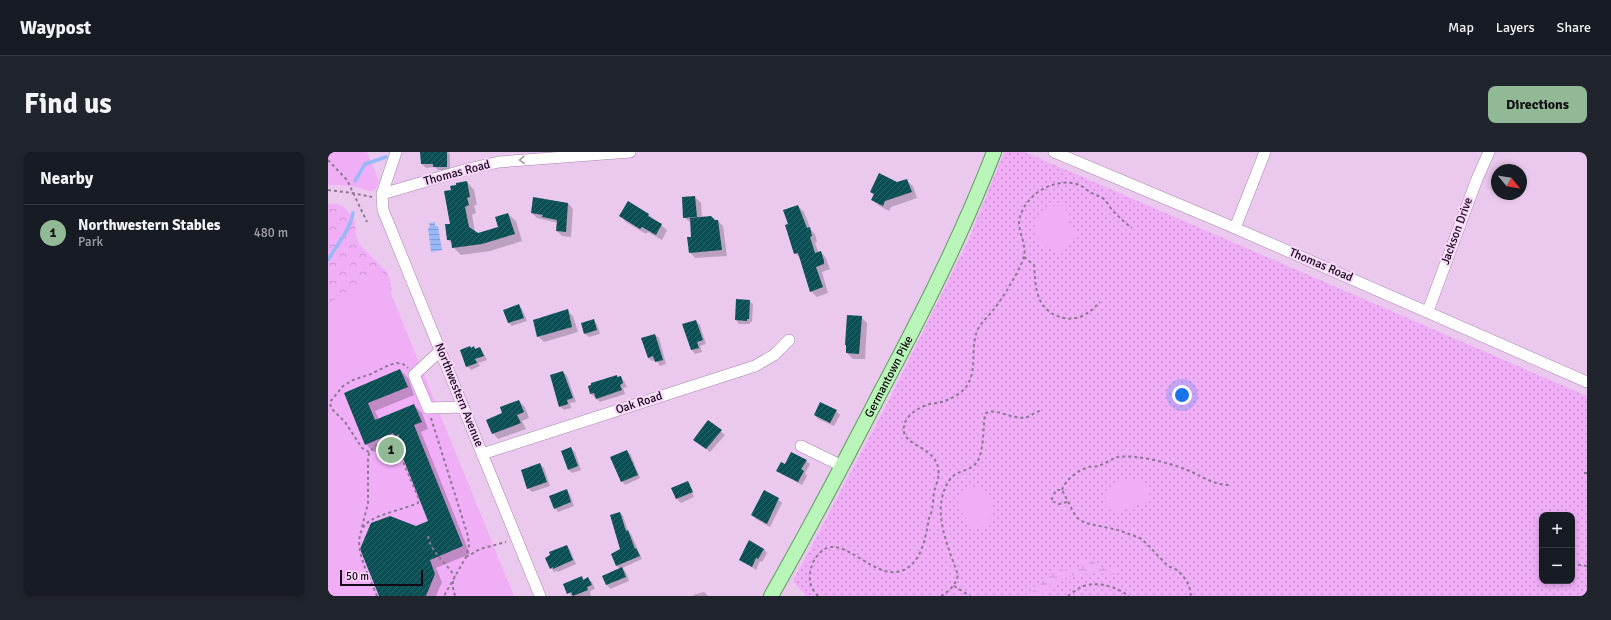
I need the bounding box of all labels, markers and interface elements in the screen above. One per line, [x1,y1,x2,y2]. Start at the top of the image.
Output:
text: Waypost [20,16,91,40]
text: Map [1448,19,1474,36]
text: Layers [1496,19,1535,36]
text: Share [1557,19,1591,36]
button: Directions [1488,86,1587,123]
text: Find us [24,87,112,121]
one-way arrow [519,155,525,164]
street label: Thomas Road [422,157,492,189]
north arrow [1491,164,1527,200]
text: Nearby [40,168,93,189]
street label: Jackson Drive [1438,195,1476,267]
text: Northwestern Stables [78,216,221,234]
text: 1 [49,225,57,241]
text: 480 m [254,225,288,241]
text: Park [78,234,103,250]
street label: Thomas Road [1287,245,1355,285]
street label: Germantown Pike [861,333,916,420]
street label: Northwestern Avenue [431,341,487,449]
your location [1172,385,1192,405]
street label: Oak Road [614,388,664,418]
pin: 1 [378,435,404,465]
map controls [1539,512,1575,584]
button: + [1539,512,1575,548]
button: − [1539,548,1575,584]
scale bar [340,568,423,587]
text: 50 m [346,570,369,583]

